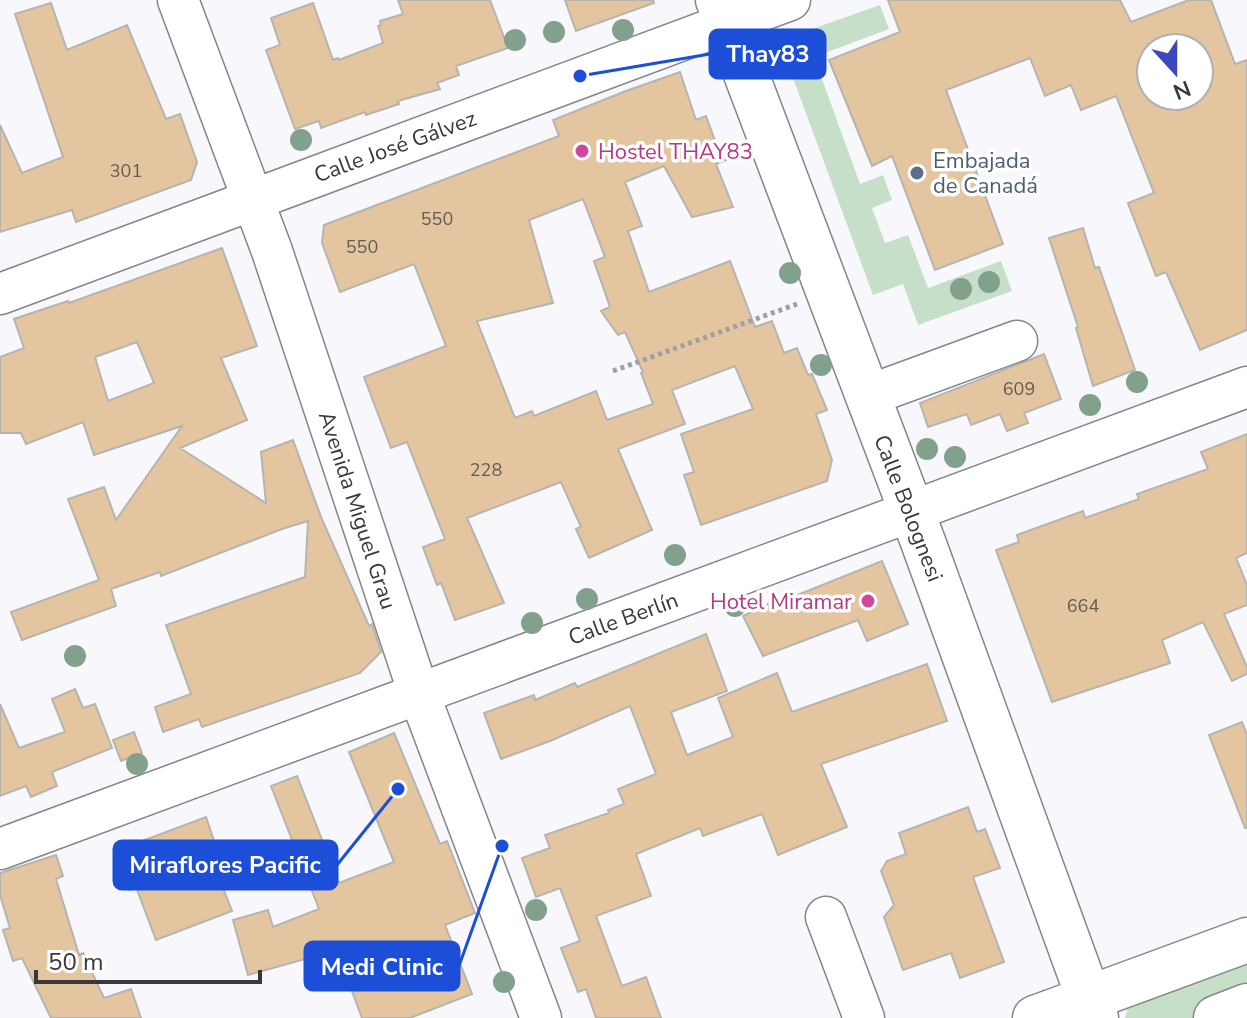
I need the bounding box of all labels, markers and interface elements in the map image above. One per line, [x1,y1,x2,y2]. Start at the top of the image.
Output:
callout: Thay83 [710,30,825,78]
north arrow [1135,32,1215,112]
text: Thay83 [726,38,810,70]
text: N [1169,73,1195,107]
street label: Calle José Gálvez [310,104,481,190]
place label: Hostel THAY83 [598,137,753,167]
marker: Hostel THAY83 [573,142,591,160]
place label: Embajada de Canadá [933,146,1038,201]
house number: 301 [110,159,142,183]
marker: Embajada de Canadá [908,164,926,182]
house number: 550 [421,207,453,231]
house number: 550 [346,235,378,259]
house number: 609 [1003,377,1035,401]
street label: Avenida Miguel Grau [311,407,403,613]
street label: Calle Bolognesi [866,431,950,586]
house number: 228 [470,458,502,482]
street label: Calle Berlín [564,585,682,653]
place label: Hotel Miramar [710,587,852,617]
marker: Hotel Miramar [859,592,877,610]
house number: 664 [1067,594,1099,618]
callout: Miraflores Pacific [114,841,337,889]
text: Miraflores Pacific [129,849,321,881]
scale bar [36,934,260,984]
callout: Medi Clinic [305,942,459,990]
text: 50 m [48,946,104,978]
text: Medi Clinic [321,951,444,983]

